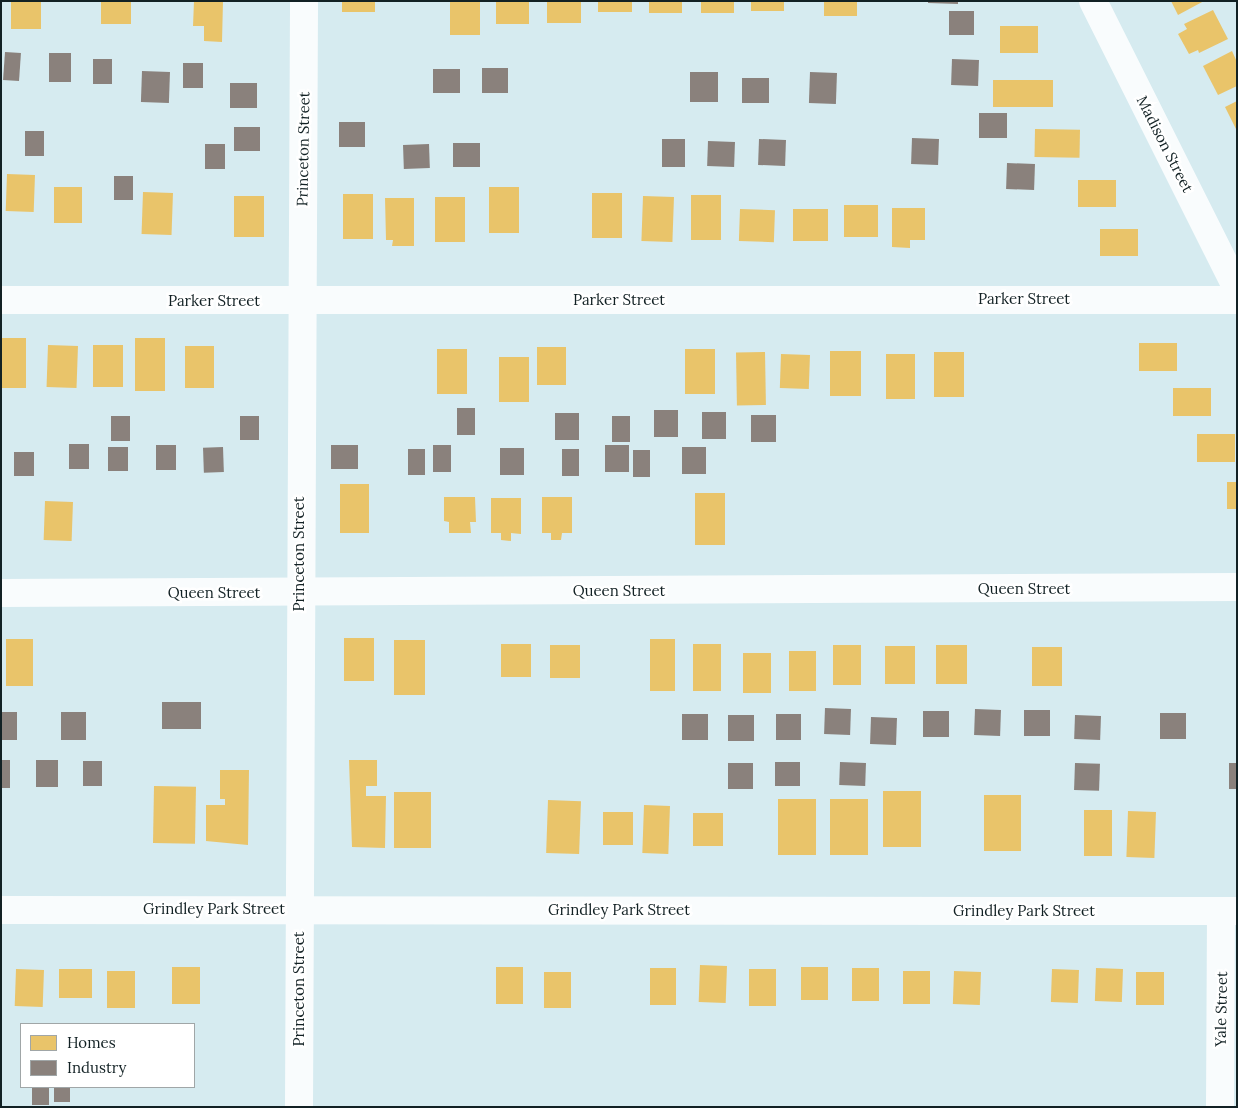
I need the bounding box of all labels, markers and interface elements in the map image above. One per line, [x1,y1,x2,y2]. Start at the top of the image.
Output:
street label: Princeton Street [293,91,313,207]
street label: Madison Street [1133,93,1197,195]
street label: Parker Street [978,290,1070,308]
street label: Parker Street [573,291,665,309]
street label: Parker Street [168,292,260,310]
street label: Princeton Street [290,497,308,611]
street label: Queen Street [978,580,1070,598]
street label: Queen Street [573,582,665,600]
street label: Queen Street [168,584,260,602]
street label: Grindley Park Street [143,900,285,918]
street label: Grindley Park Street [548,901,690,919]
street label: Grindley Park Street [953,902,1095,920]
street label: Princeton Street [290,932,308,1046]
street label: Yale Street [1211,971,1231,1047]
legend [20,1023,195,1088]
text: Homes [67,1033,116,1052]
text: Industry [67,1058,126,1077]

